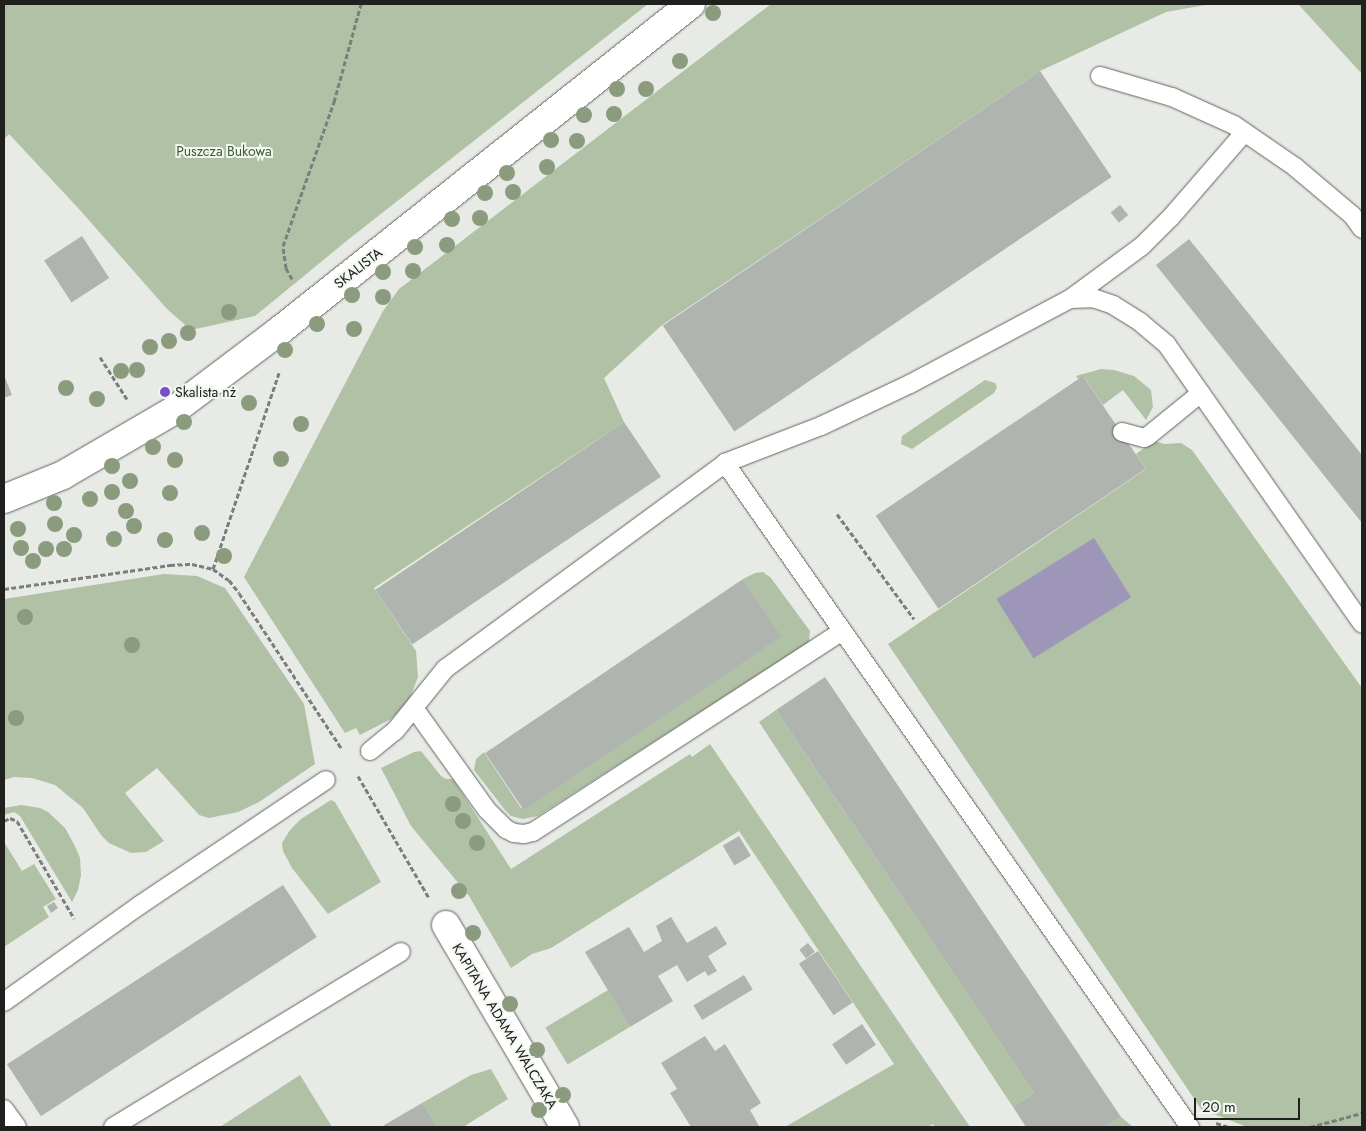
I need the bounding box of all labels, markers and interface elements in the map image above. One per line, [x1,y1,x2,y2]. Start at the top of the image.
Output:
park label: Puszcza Bukowa [176,143,272,159]
street label: SKALISTA [331,244,385,292]
place label: Skalista nż [175,384,236,400]
marker: Skalista nż [159,386,171,398]
street label: KAPITANA ADAMA WALCZAKA [449,940,561,1112]
scale bar [1196,1088,1302,1120]
text: 20 m [1202,1096,1236,1118]

